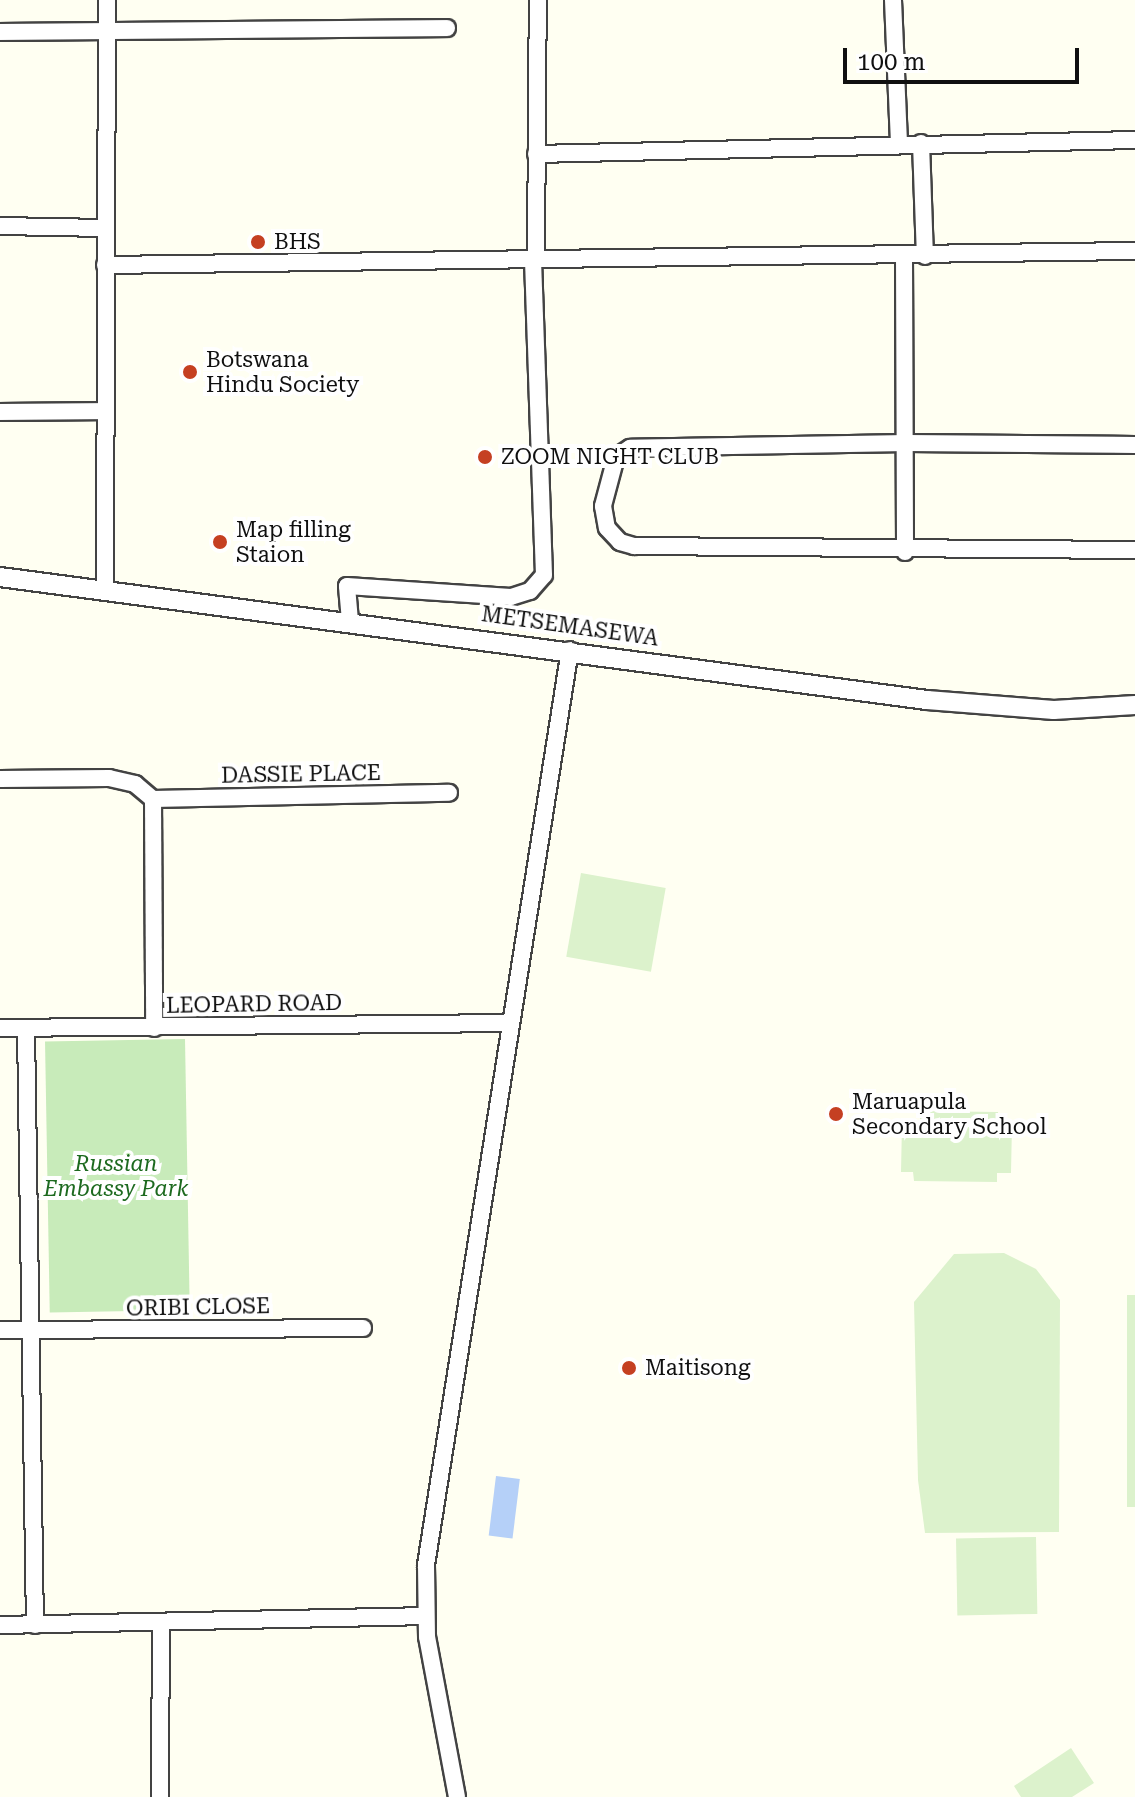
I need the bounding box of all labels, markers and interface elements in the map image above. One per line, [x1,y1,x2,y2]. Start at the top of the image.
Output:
scale bar [847,32,1083,82]
text: 100 m [857,48,925,76]
place label: BHS [274,229,321,255]
marker: BHS [249,233,267,251]
place label: Botswana Hindu Society [206,346,359,398]
marker: Botswana Hindu Society [181,363,199,381]
place label: ZOOM NIGHT CLUB [501,444,719,470]
marker: ZOOM NIGHT CLUB [476,448,494,466]
place label: Map filling Staion [236,516,351,568]
marker: Map filling Staion [211,533,229,551]
street label: METSEMASEWA [480,600,660,652]
street label: DASSIE PLACE [221,759,381,789]
street label: LEOPARD ROAD [166,989,342,1019]
place label: Maruapula Secondary School [852,1088,1047,1140]
marker: Maruapula Secondary School [827,1105,845,1123]
park label: Russian Embassy Park [44,1150,188,1202]
street label: ORIBI CLOSE [126,1293,270,1321]
place label: Maitisong [645,1355,751,1381]
marker: Maitisong [620,1359,638,1377]

